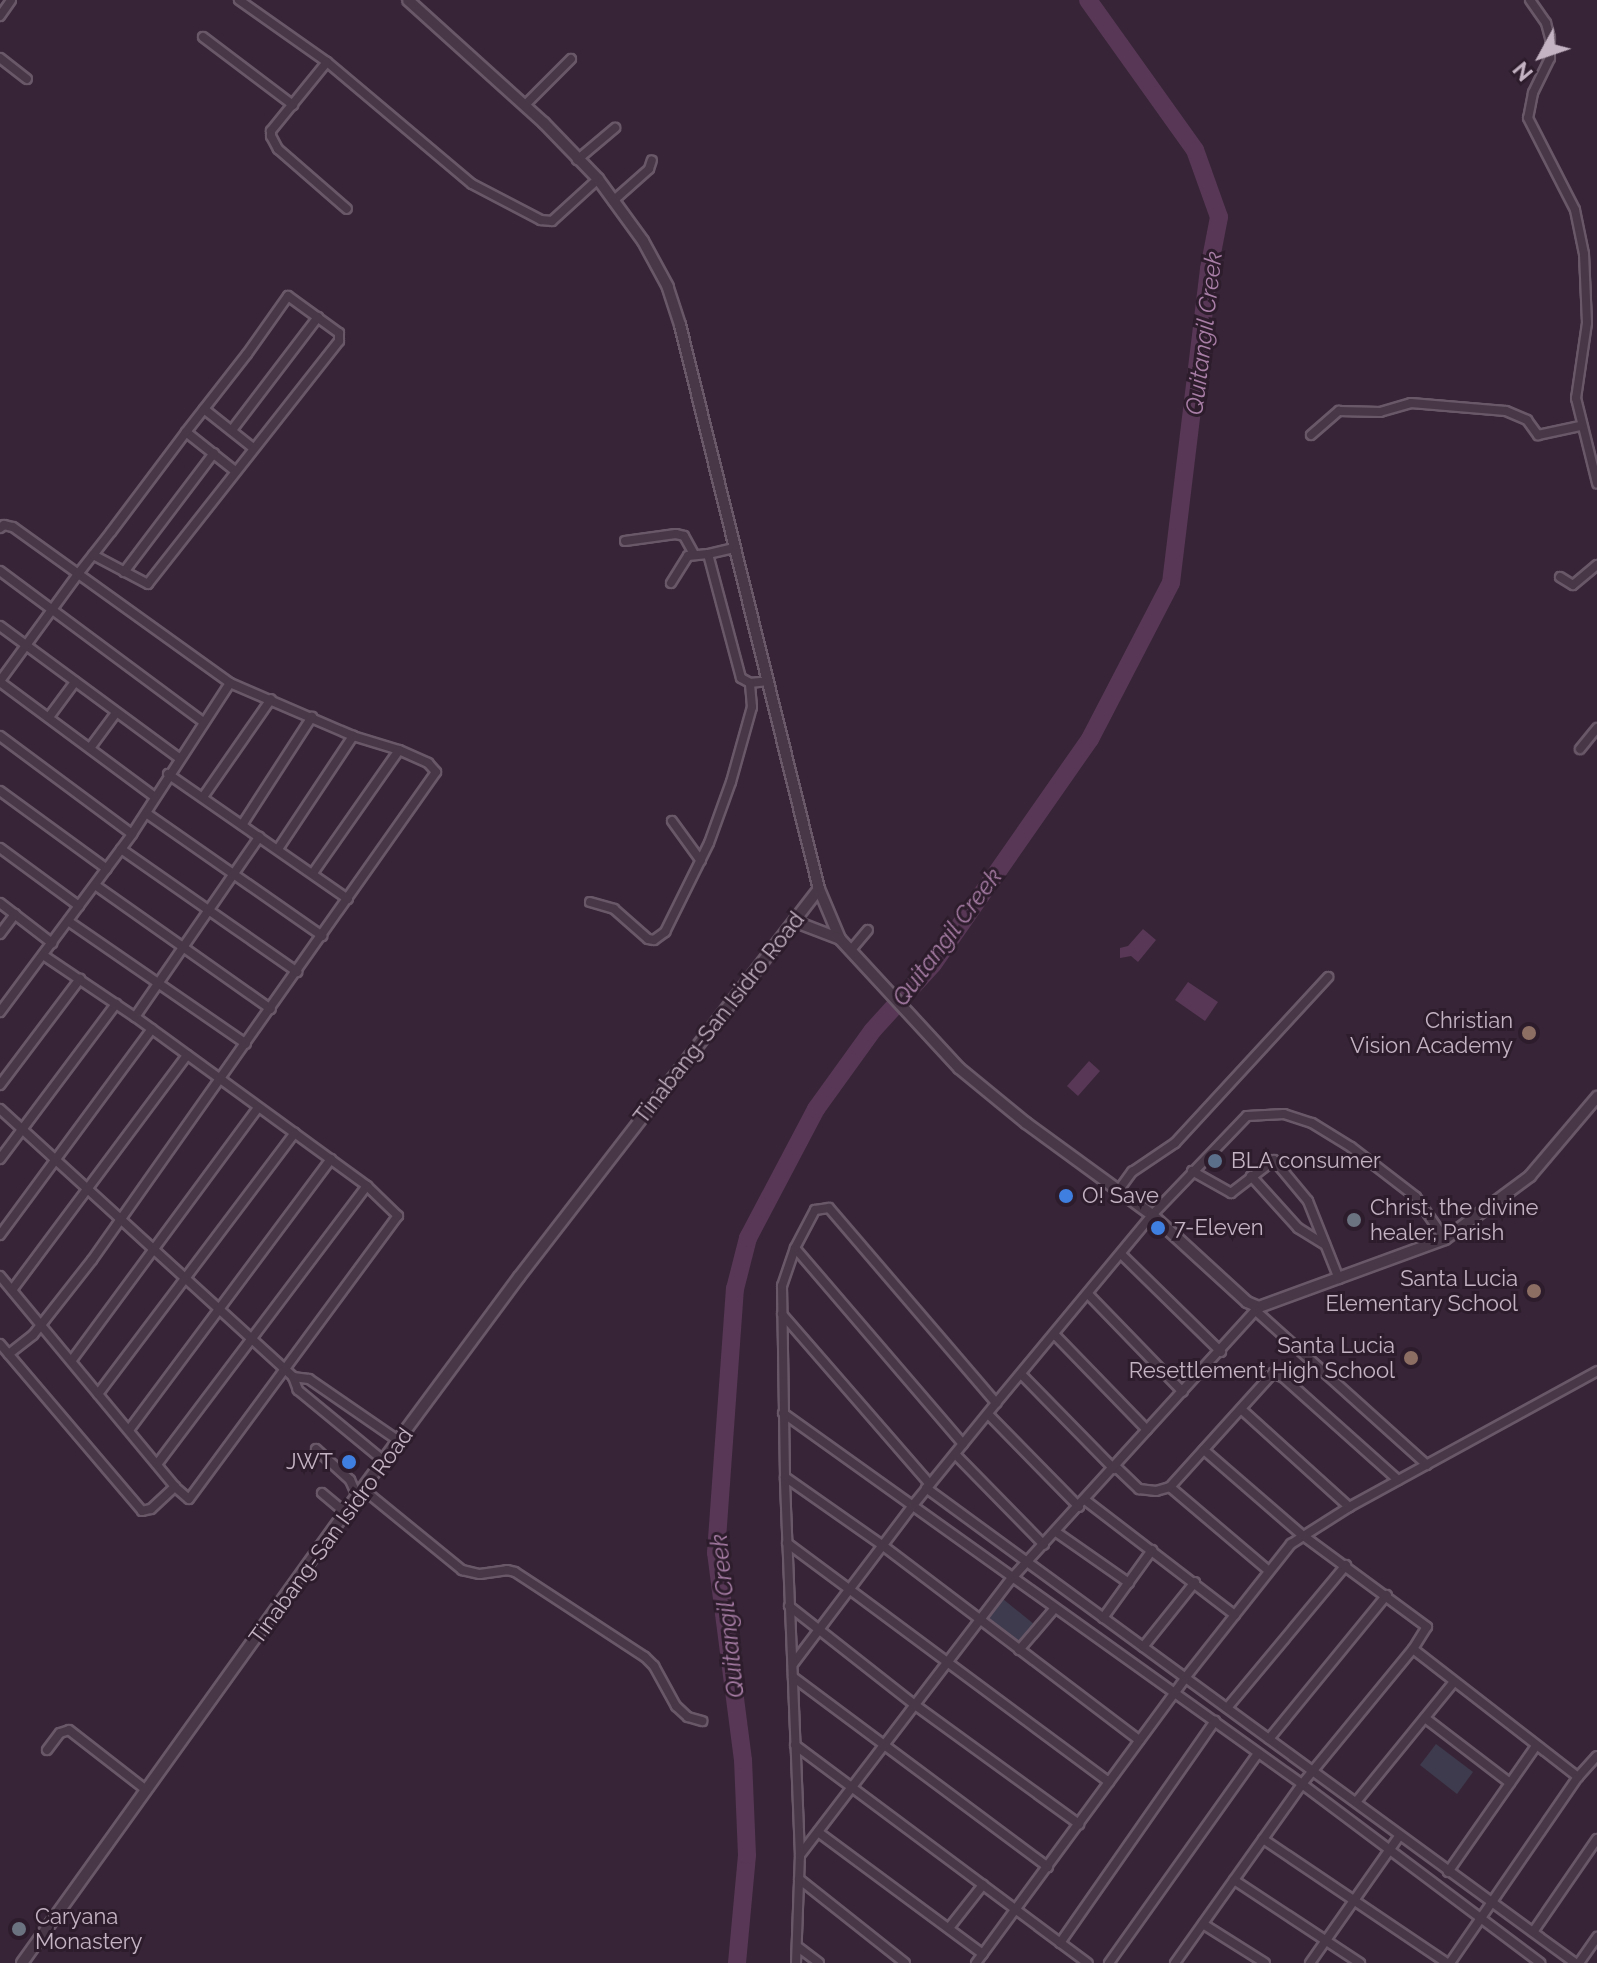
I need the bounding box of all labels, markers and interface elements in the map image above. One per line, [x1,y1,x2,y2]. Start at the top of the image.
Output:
north arrow [1501,16,1581,96]
text: N [1507,57,1538,86]
water label: Quitangil Creek [1180,249,1228,417]
water label: Quitangil Creek [886,862,1008,1012]
street label: Tinabang-San Isidro Road [628,907,810,1129]
place label: Christian Vision Academy [1349,1007,1513,1058]
marker: Christian Vision Academy [1520,1024,1538,1042]
place label: BLA consumer [1231,1148,1381,1174]
marker: BLA consumer [1206,1152,1224,1170]
place label: O! Save [1082,1183,1159,1209]
marker: O! Save [1057,1187,1075,1205]
place label: Christ, the divine healer, Parish [1370,1194,1538,1246]
marker: Christ, the divine healer, Parish [1345,1211,1363,1229]
place label: 7-Eleven [1174,1215,1263,1241]
marker: 7-Eleven [1149,1219,1167,1237]
place label: Santa Lucia Elementary School [1325,1265,1518,1316]
marker: Santa Lucia Elementary School [1525,1282,1543,1300]
place label: Santa Lucia Resettlement High School [1129,1332,1395,1384]
marker: Santa Lucia Resettlement High School [1402,1349,1420,1367]
street label: Tinabang-San Isidro Road [244,1423,418,1649]
place label: JWT [286,1449,333,1475]
marker: JWT [340,1453,358,1471]
water label: Quitangil Creek [704,1532,750,1700]
place label: Caryana Monastery [35,1903,142,1954]
marker: Caryana Monastery [10,1920,28,1938]

